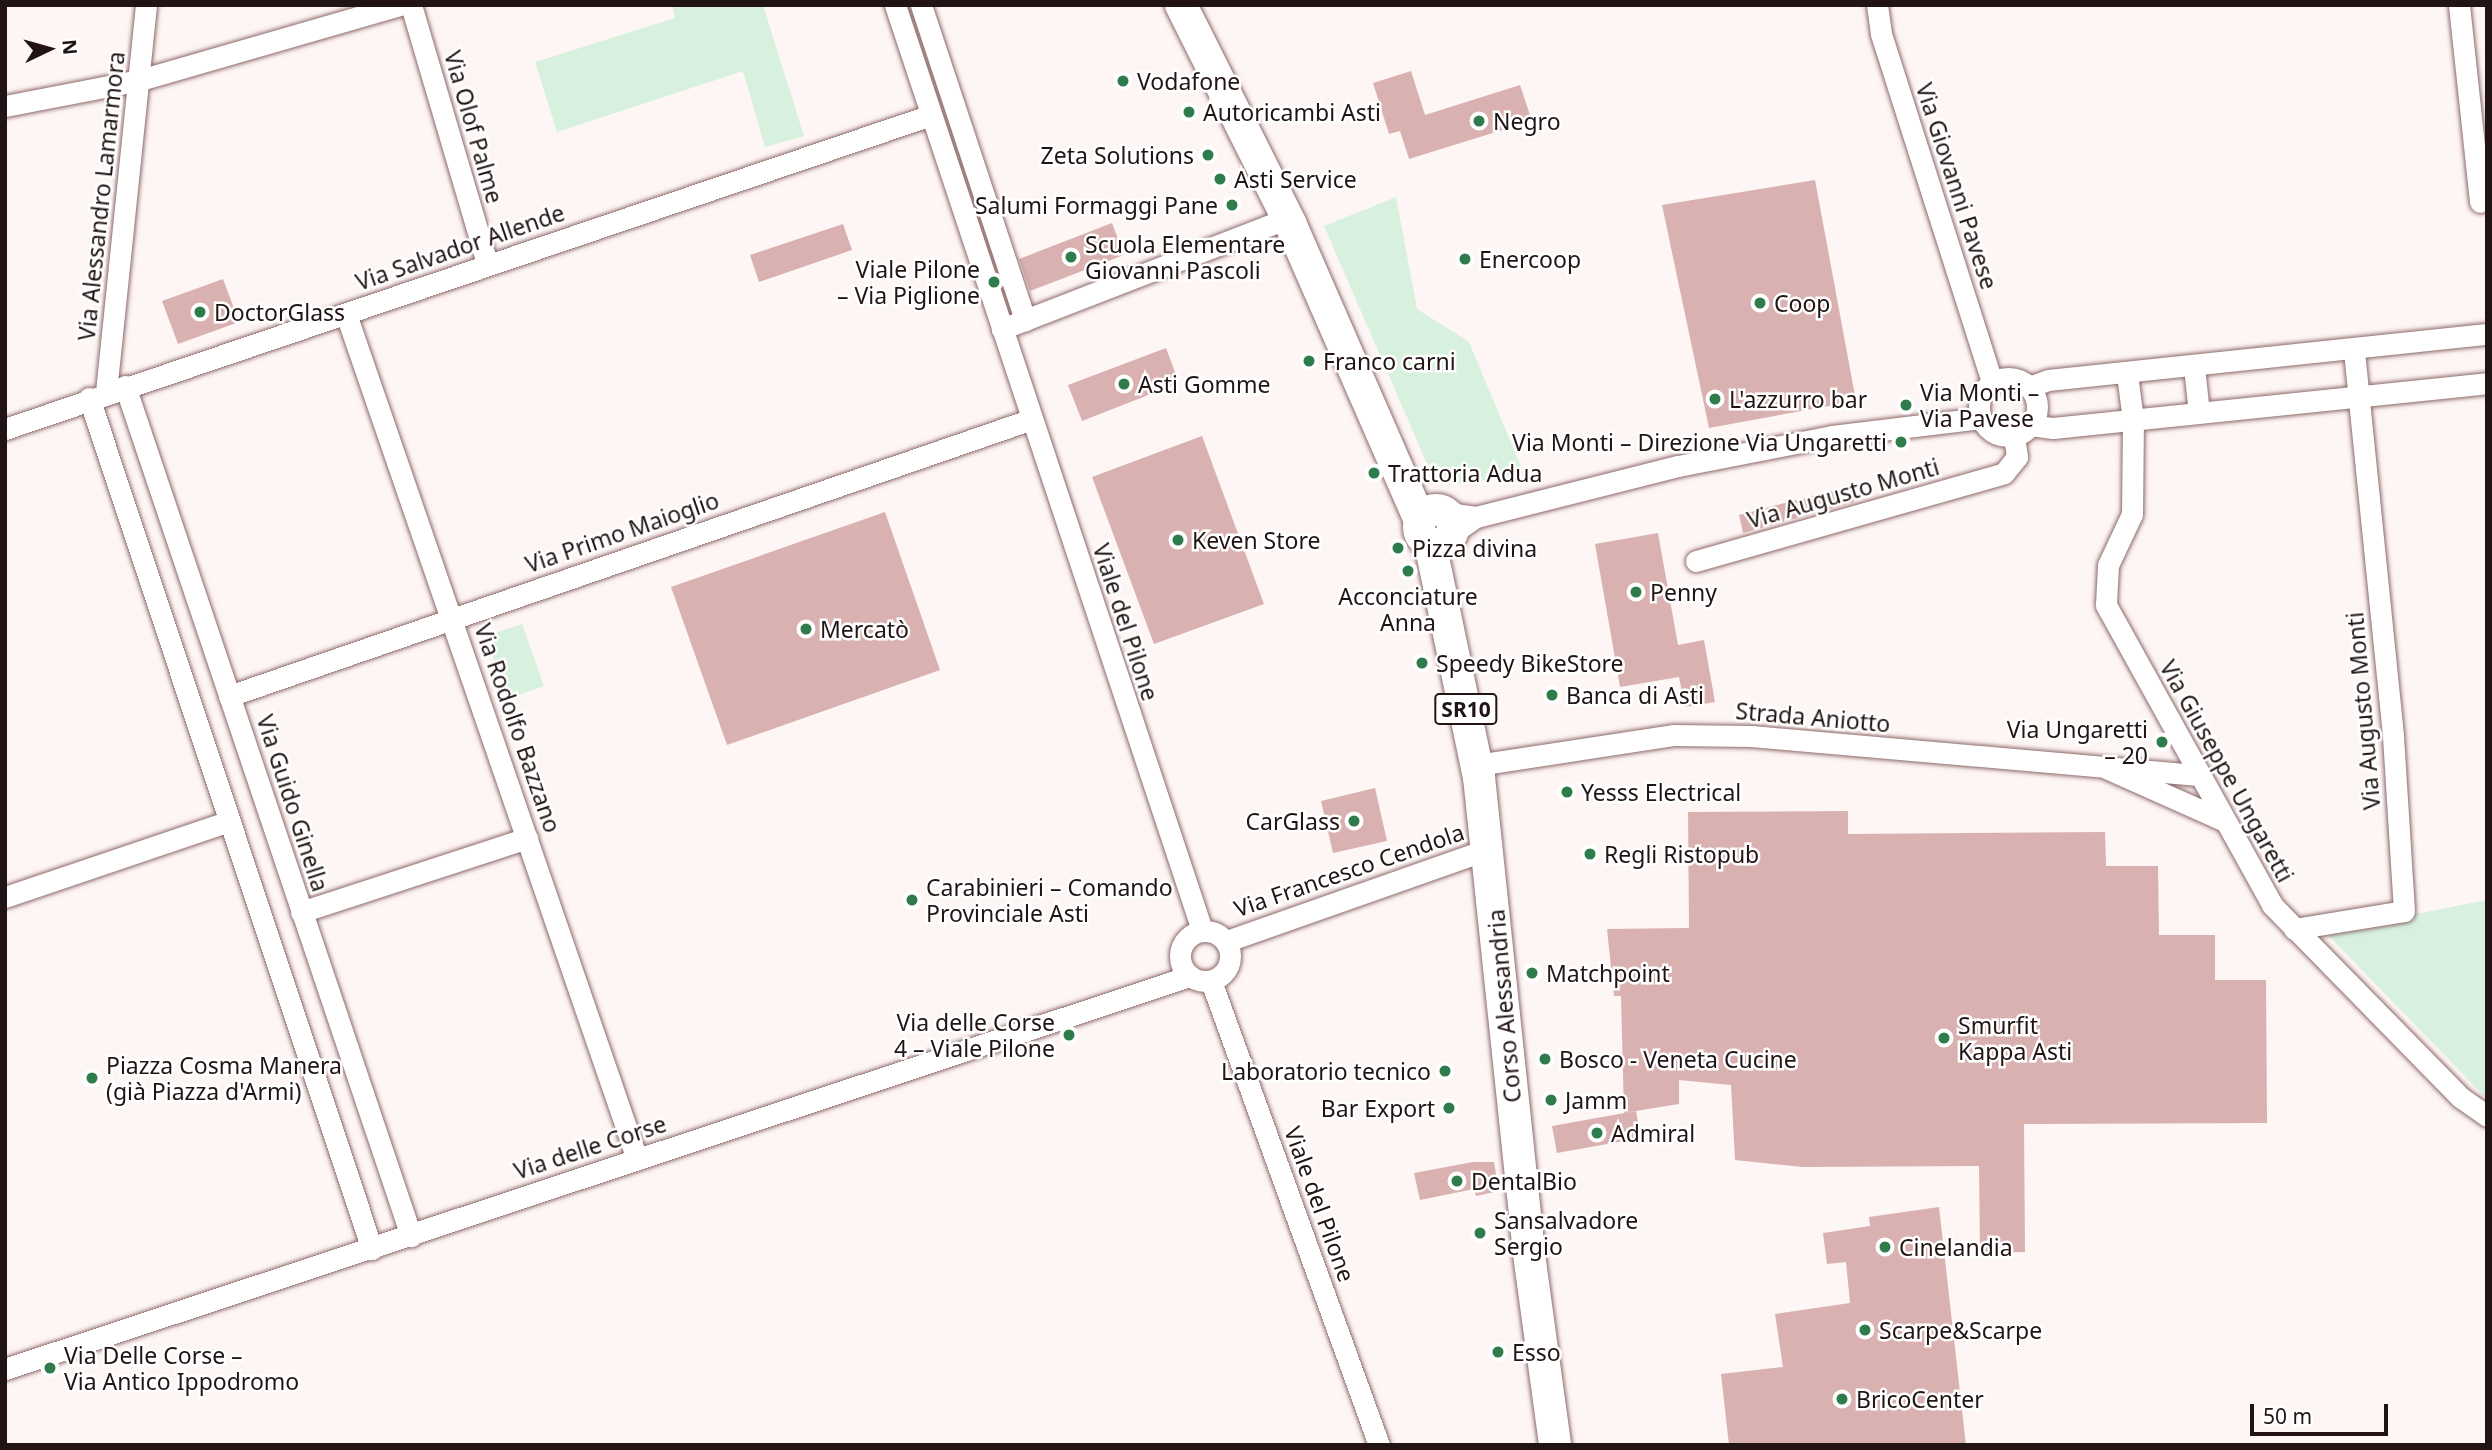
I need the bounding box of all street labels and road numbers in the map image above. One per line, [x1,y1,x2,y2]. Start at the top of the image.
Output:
street label: Via Olof Palme [439,47,509,207]
street label: Via Alessandro Lamarmora [72,50,130,342]
street label: Via Giovanni Pavese [1911,79,2003,293]
street label: Via Salvador Allende [352,198,568,296]
street label: Via Augusto Monti [1744,452,1942,534]
street label: Via Primo Maioglio [522,486,722,578]
street label: Viale del Pilone [1088,540,1164,704]
street label: Via Augusto Monti [2341,611,2385,811]
street label: Via Rodolfo Bazzano [469,620,567,836]
street label: Via Giuseppe Ungaretti [2154,655,2300,887]
road number: SR10 [1433,692,1499,726]
street label: Strada Aniotto [1735,696,1891,738]
street label: Via Guido Ginella [251,711,335,895]
street label: Via Francesco Cendola [1230,818,1468,922]
street label: Corso Alessandria [1482,908,1526,1104]
street label: Via delle Corse [510,1109,670,1185]
street label: Viale del Pilone [1279,1122,1361,1286]

